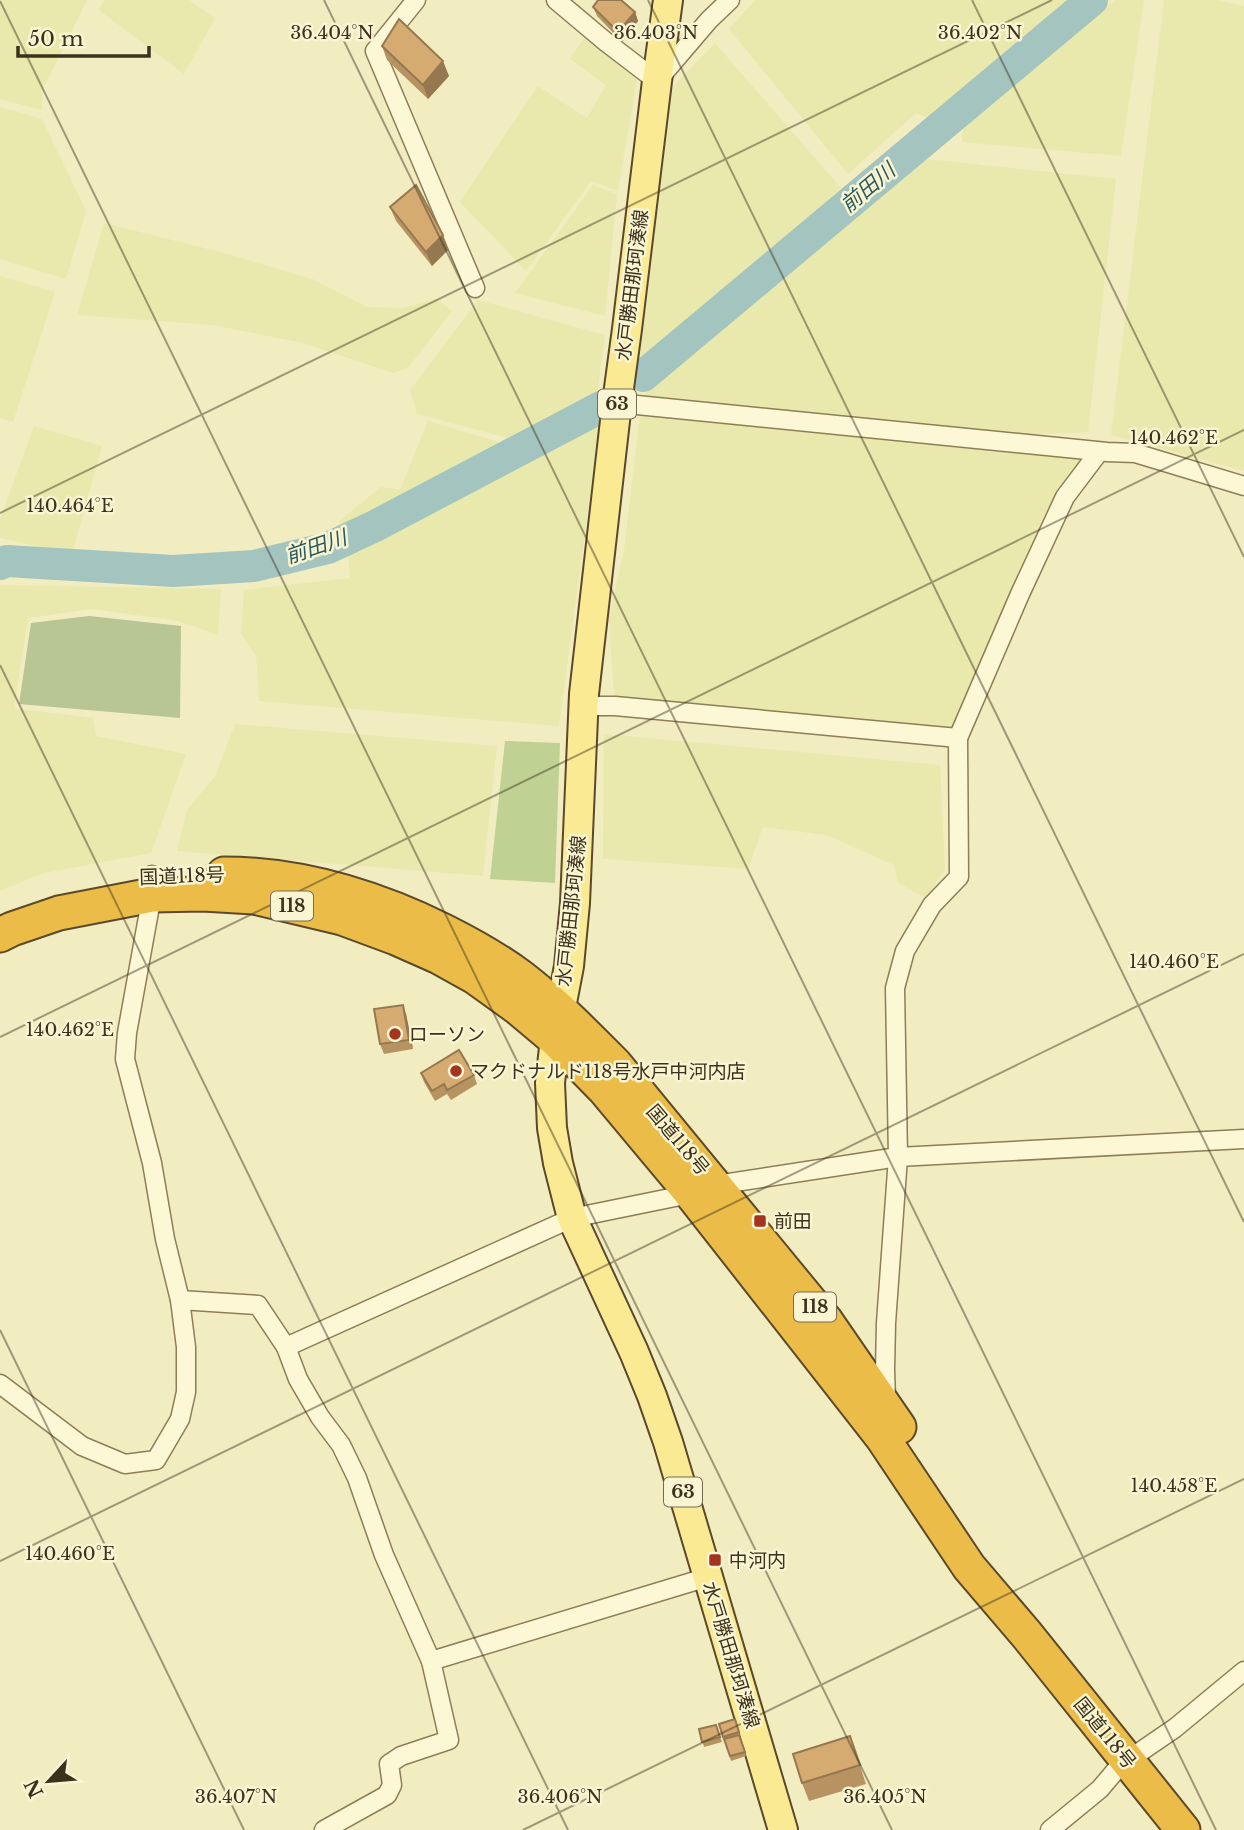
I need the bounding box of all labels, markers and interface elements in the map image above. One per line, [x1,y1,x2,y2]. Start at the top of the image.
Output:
scale bar [18,14,149,58]
text: 36.404°N [290,22,374,44]
text: 36.403°N [614,22,698,44]
text: 36.402°N [938,22,1022,44]
text: 50 m [28,26,84,52]
water label: 前田川 [836,157,902,218]
street label: 水戸勝田那珂湊線 [611,208,653,362]
road number: 63 [598,390,636,418]
text: 140.462°E [1130,427,1218,449]
text: 140.464°E [26,495,114,517]
water label: 前田川 [282,524,352,570]
street label: 水戸勝田那珂湊線 [552,834,590,988]
street label: 国道118号 [139,863,225,889]
road number: 118 [271,891,313,920]
text: 140.460°E [1129,951,1219,973]
text: 140.462°E [26,1019,114,1041]
place label: ローソン [409,1023,485,1046]
marker: ローソン [387,1026,403,1042]
place label: マクドナルド118号水戸中河内店 [470,1060,745,1083]
marker: マクドナルド118号水戸中河内店 [448,1063,464,1079]
street label: 国道118号 [642,1100,714,1180]
place label: 前田 [774,1210,812,1233]
marker: 前田 [752,1213,768,1229]
road number: 118 [794,1292,836,1322]
text: 140.458°E [1131,1475,1217,1497]
road number: 63 [664,1478,702,1506]
text: 140.460°E [25,1543,115,1565]
place label: 中河内 [729,1549,786,1572]
marker: 中河内 [707,1552,723,1568]
street label: 水戸勝田那珂湊線 [698,1579,764,1731]
street label: 国道118号 [1069,1693,1141,1773]
north arrow [14,1746,84,1816]
text: N [20,1775,48,1801]
text: 36.407°N [195,1786,277,1808]
text: 36.406°N [518,1786,602,1808]
text: 36.405°N [843,1786,927,1808]

